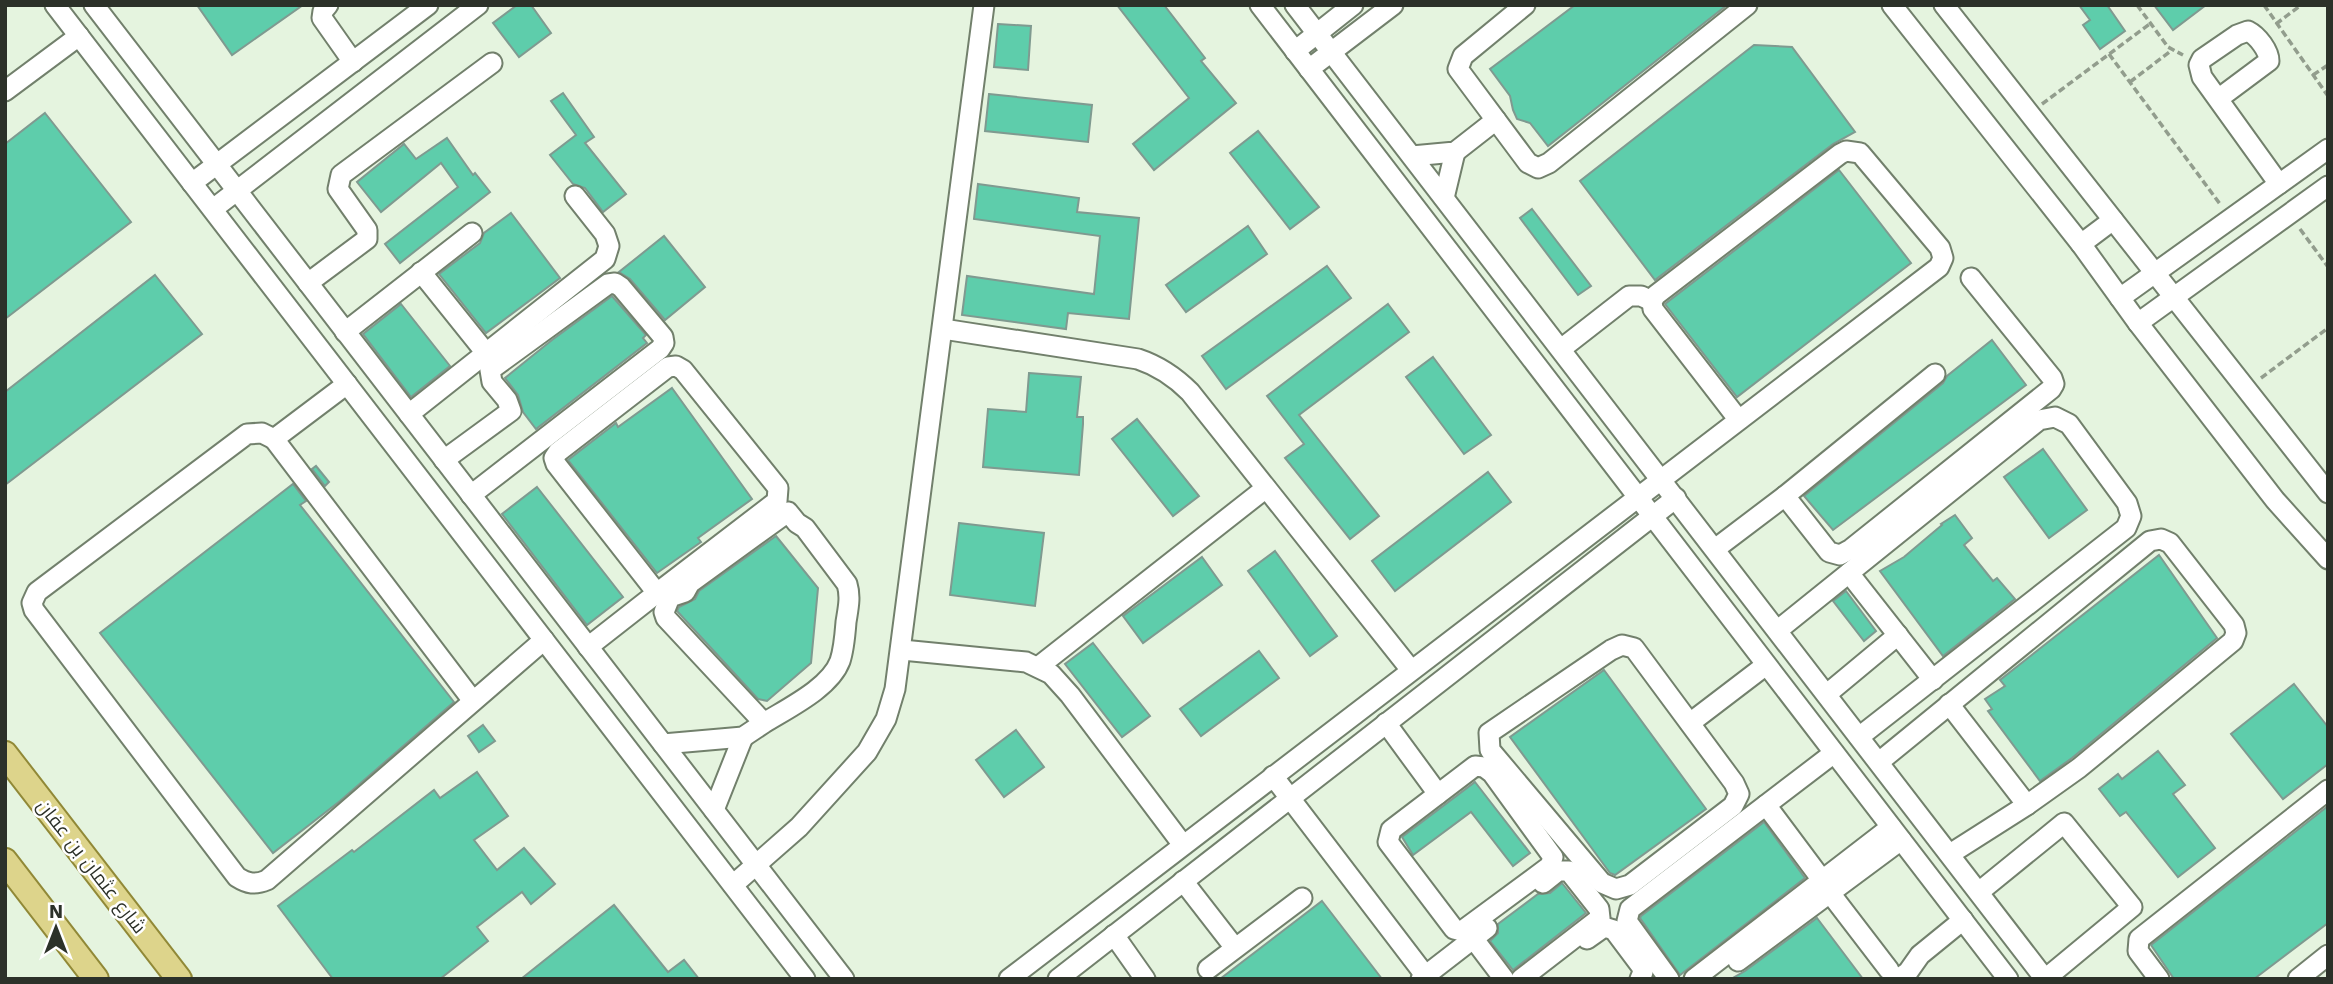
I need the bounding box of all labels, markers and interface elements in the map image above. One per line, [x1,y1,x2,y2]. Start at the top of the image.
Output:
street label: شارع عثمان بن عفان [30,795,151,939]
north arrow [21,893,91,963]
text: N [49,900,63,923]

